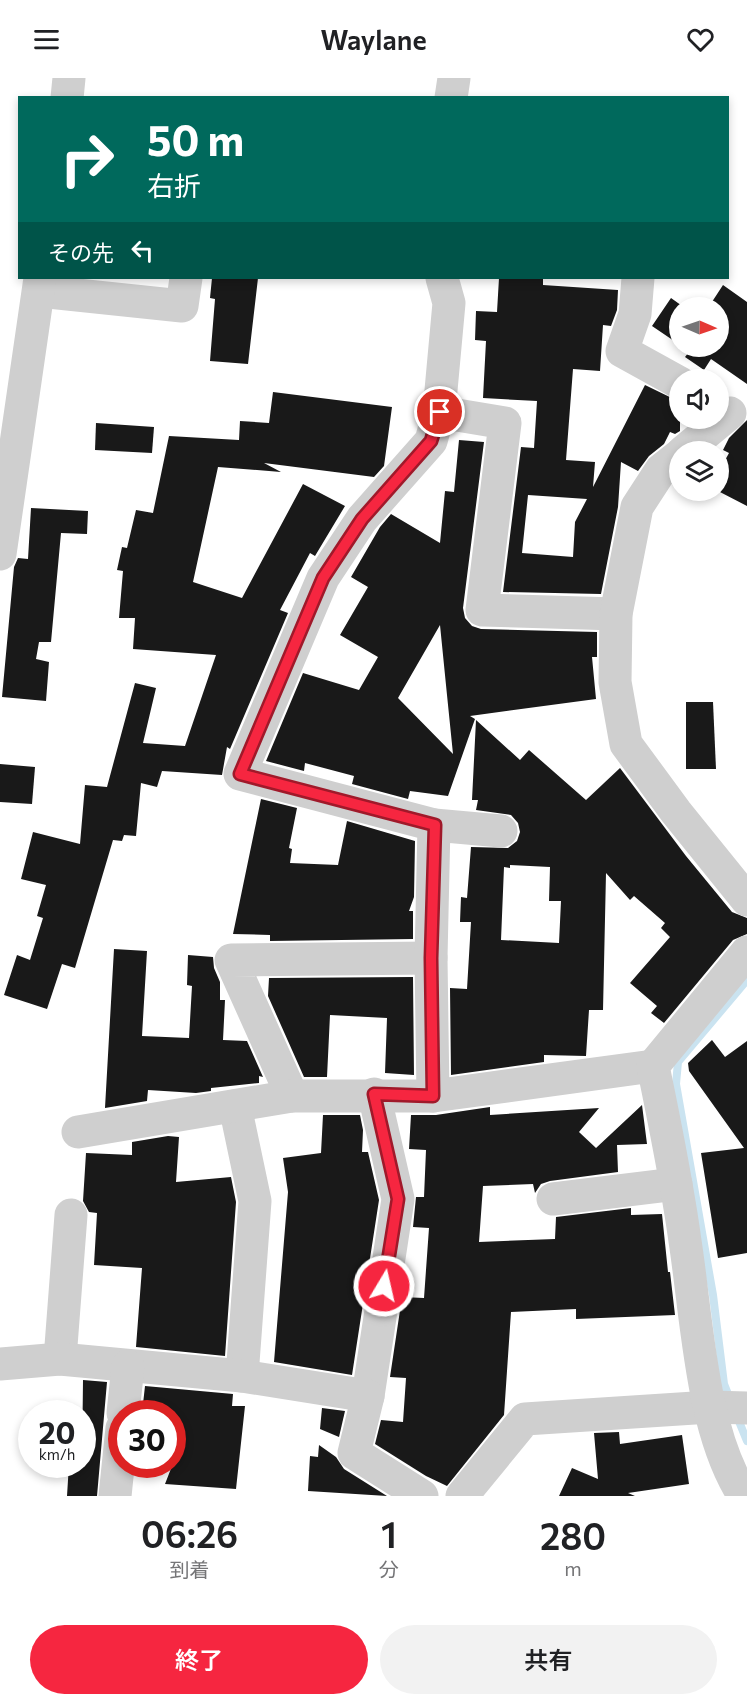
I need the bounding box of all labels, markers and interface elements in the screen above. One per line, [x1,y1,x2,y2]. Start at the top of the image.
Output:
icon: menu [30,23,63,56]
text: Waylane [320,23,427,56]
icon: heart [684,23,717,56]
text: 50 m [147,113,244,165]
icon: right [48,120,126,198]
text: 右折 [147,169,201,202]
icon: left [126,234,159,267]
text: その先 [48,239,114,266]
north arrow [669,297,729,357]
map controls [669,297,729,501]
button: sound [669,369,729,429]
pin [414,386,465,437]
icon: arrive [423,395,456,428]
button: layers [669,441,729,501]
position arrow [352,1254,416,1318]
speed limit sign: 30 [108,1400,186,1478]
text: 20 [39,1413,75,1450]
text: km/h [39,1445,75,1463]
text: 06:26 [141,1511,238,1555]
text: 1 [381,1511,397,1555]
text: 280 [540,1513,606,1557]
text: m [564,1556,582,1580]
text: 到着 [170,1557,210,1581]
text: 分 [379,1557,399,1581]
button: 終了 [30,1625,368,1694]
button: 共有 [380,1625,717,1694]

